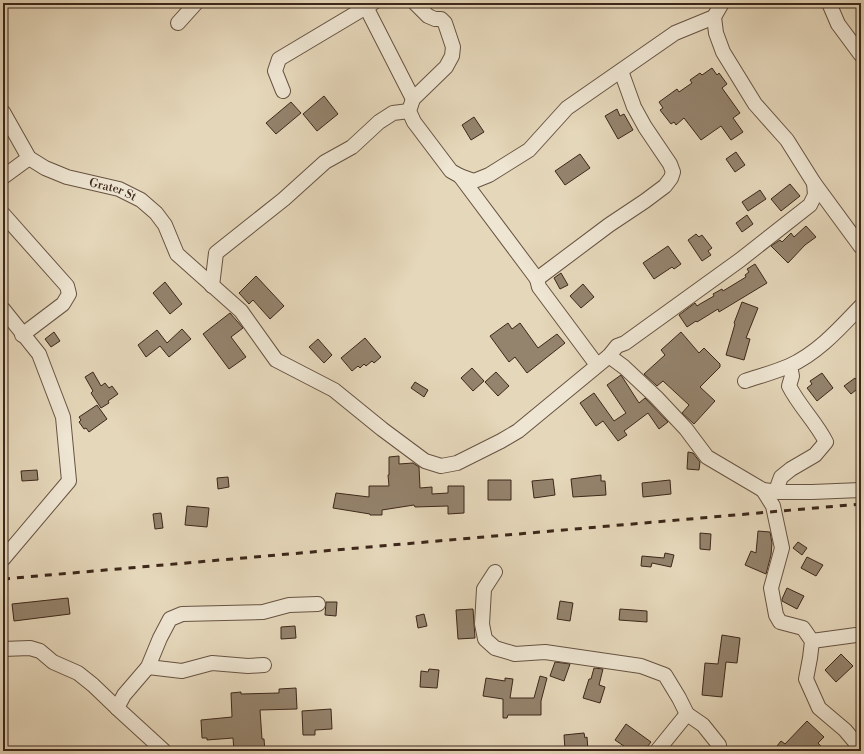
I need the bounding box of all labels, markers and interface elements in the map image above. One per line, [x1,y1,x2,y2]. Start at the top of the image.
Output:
street label: Grater St [88,175,140,205]

